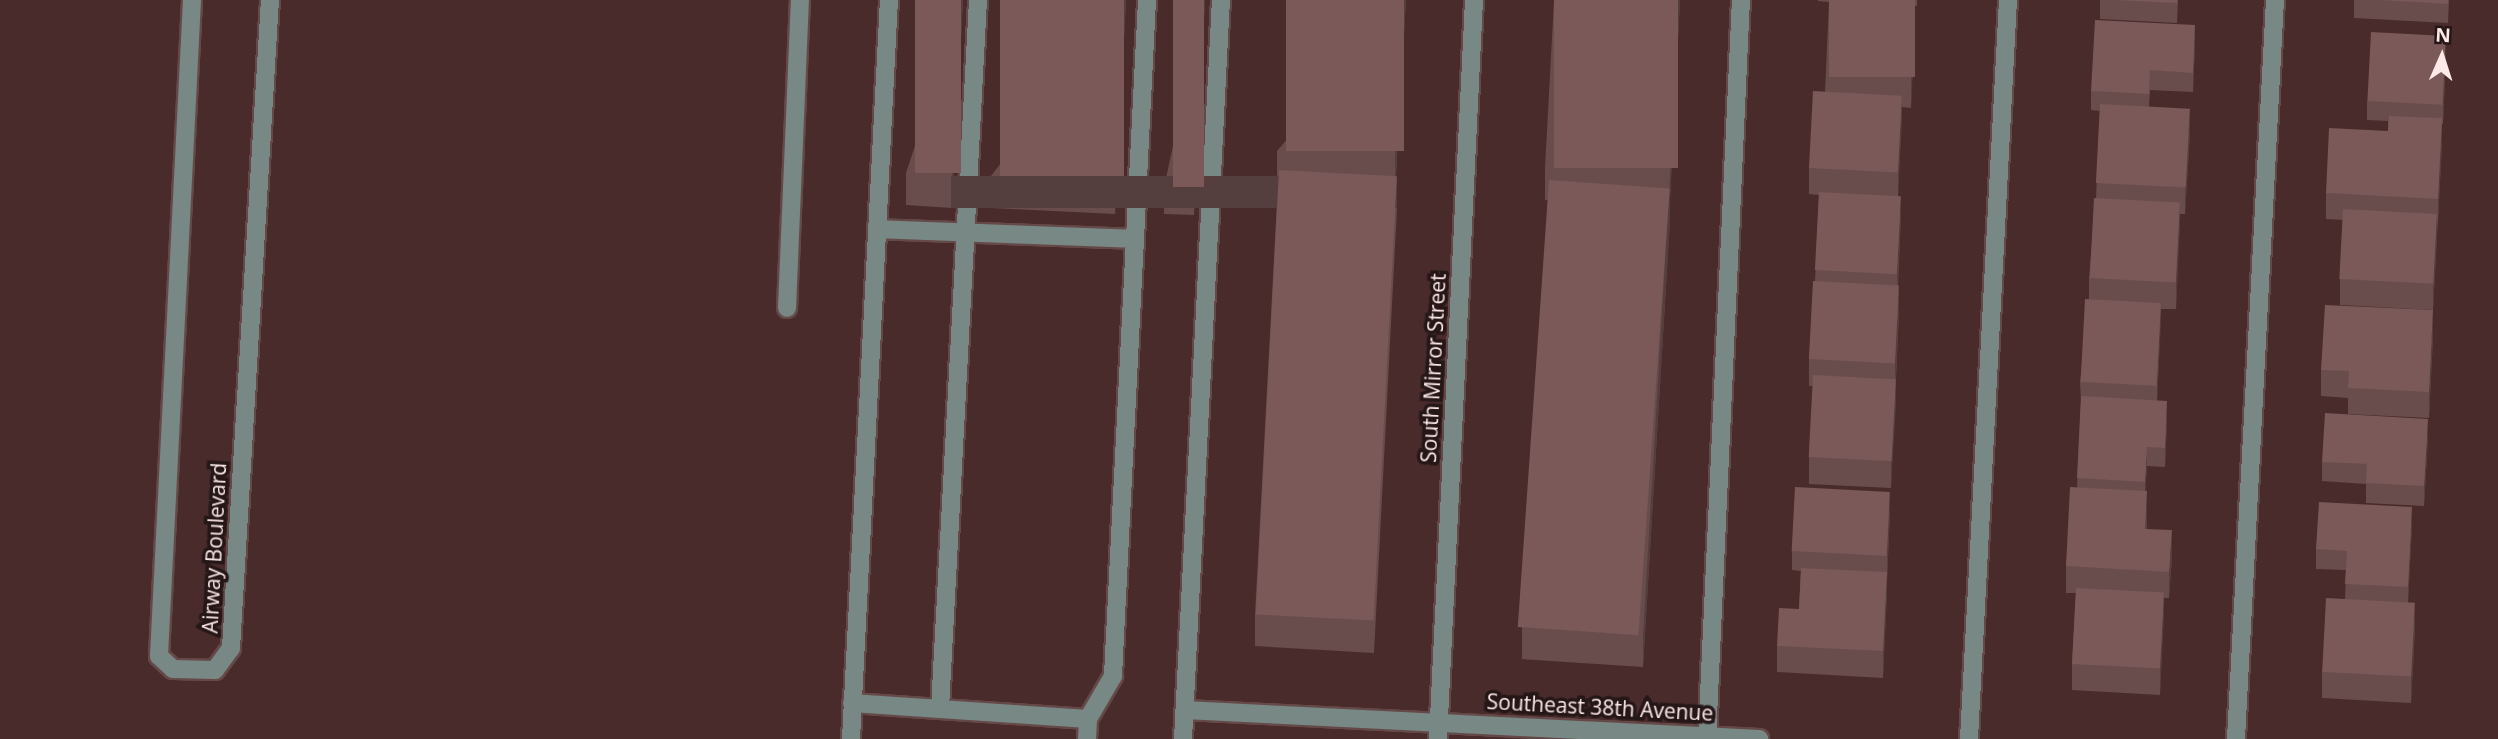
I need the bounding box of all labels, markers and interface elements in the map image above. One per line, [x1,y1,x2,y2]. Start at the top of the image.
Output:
north arrow [2407,21,2477,91]
text: N [2435,22,2451,48]
street label: South Mirror Street [1415,273,1451,463]
street label: Airway Boulevard [197,462,231,634]
street label: Southeast 38th Avenue [1486,688,1714,726]

